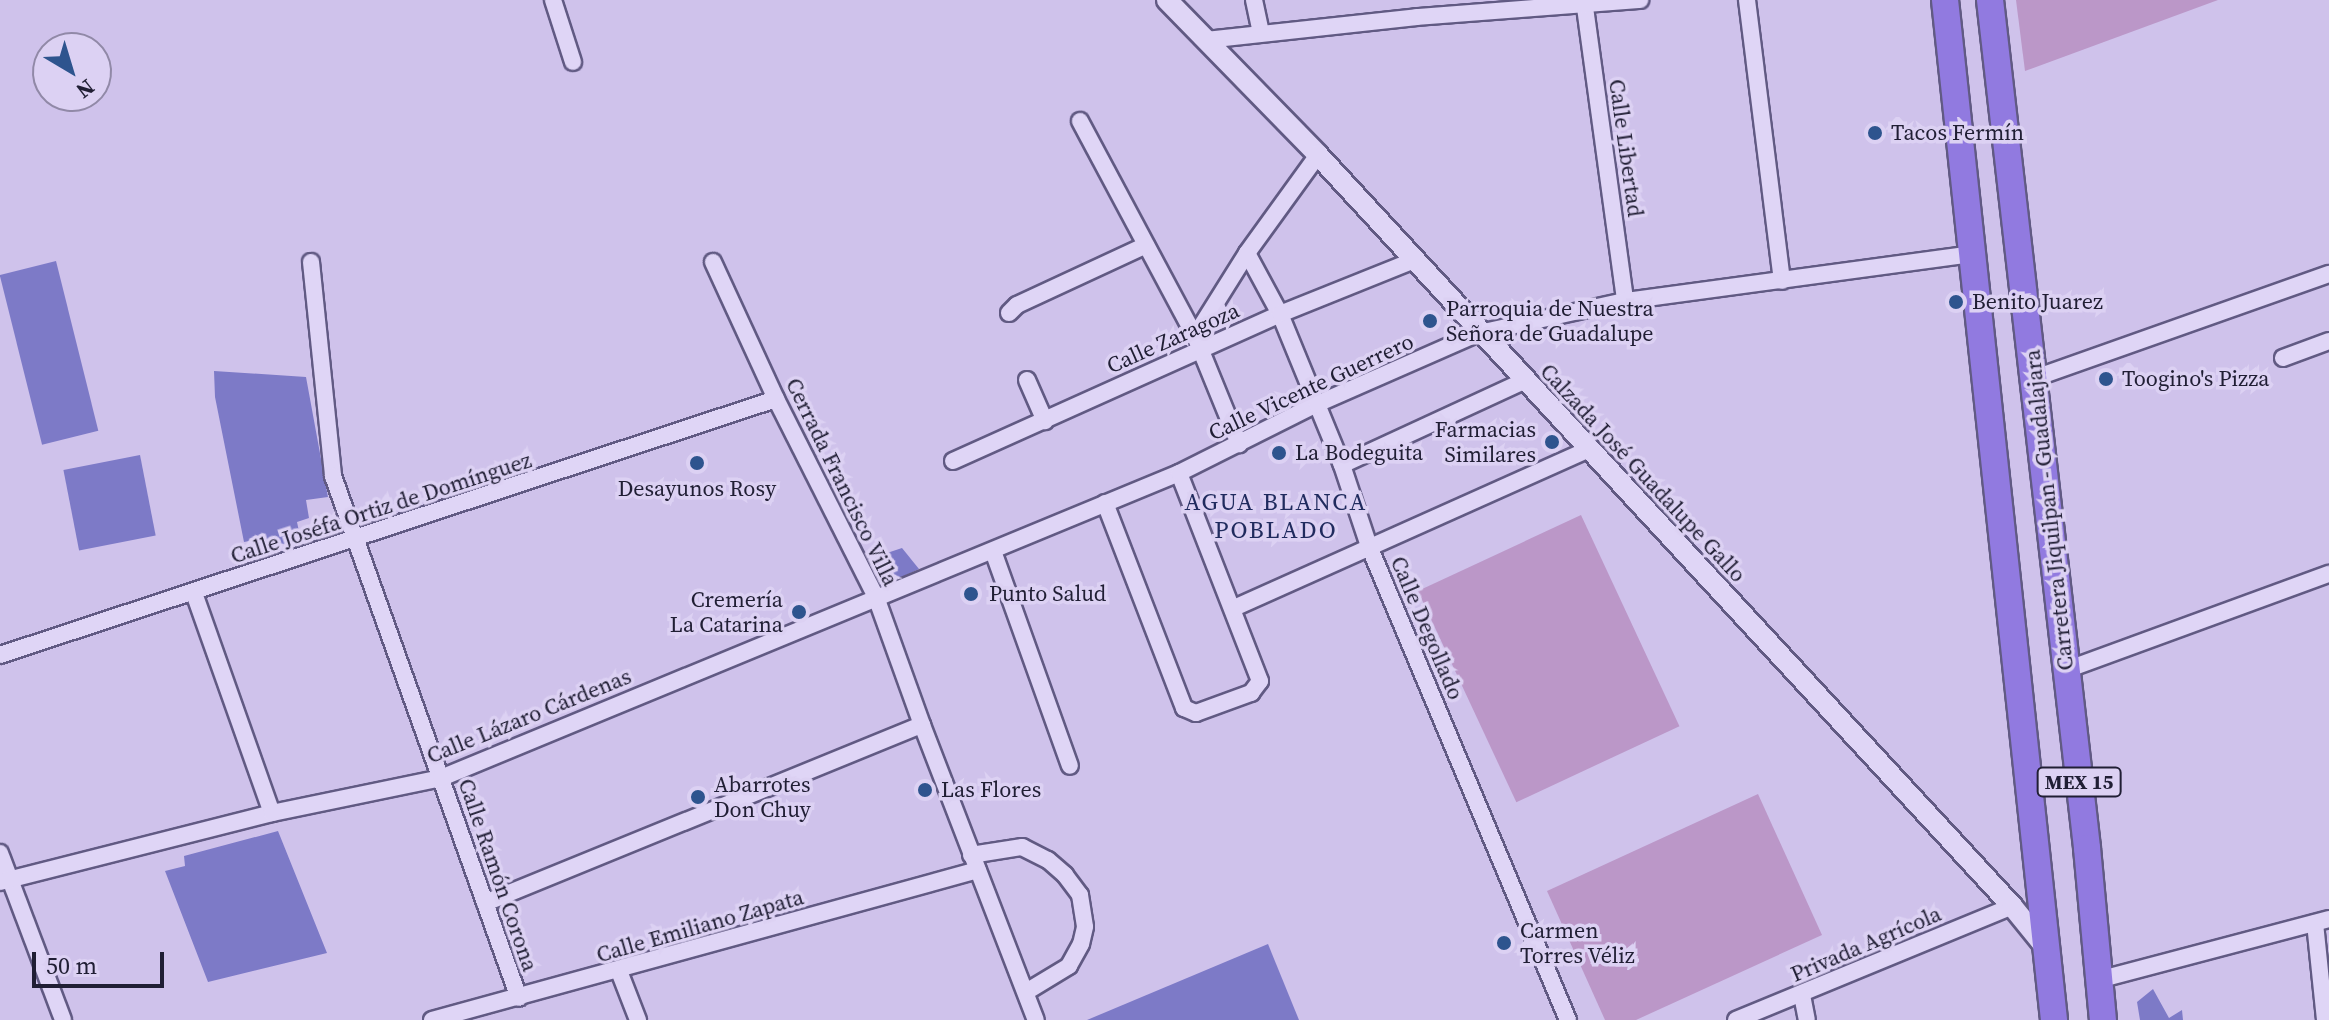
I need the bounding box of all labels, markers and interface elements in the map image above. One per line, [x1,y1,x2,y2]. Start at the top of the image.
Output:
north arrow [32,32,112,112]
text: N [70,73,101,106]
street label: Calle Libertad [1603,78,1649,218]
place label: Tacos Fermín [1891,120,2024,146]
marker: Tacos Fermín [1866,124,1884,142]
place label: Benito Juarez [1972,289,2103,315]
marker: Benito Juarez [1947,293,1965,311]
place label: Parroquia de Nuestra Señora de Guadalupe [1446,295,1654,346]
street label: Calle Zaragoza [1103,297,1243,379]
marker: Parroquia de Nuestra Señora de Guadalupe [1421,312,1439,330]
street label: Calle Vicente Guerrero [1204,328,1418,446]
street label: Carretera Jiquilpan - Guadalajara [2019,348,2079,672]
street label: Calzada José Guadalupe Gallo [1535,358,1751,588]
place label: Toogino's Pizza [2122,366,2269,392]
marker: Toogino's Pizza [2097,370,2115,388]
street label: Cerrada Francisco Villa [780,373,904,591]
place label: Farmacias Similares [1435,416,1536,468]
marker: Farmacias Similares [1543,433,1561,451]
place label: La Bodeguita [1295,440,1423,466]
marker: La Bodeguita [1270,444,1288,462]
street label: Calle Joséfa Ortiz de Domínguez [227,447,535,569]
marker: Desayunos Rosy [688,454,706,472]
place label: Desayunos Rosy [618,476,776,502]
district label: AGUA BLANCA POBLADO [1185,488,1367,544]
street label: Calle Degollado [1385,552,1469,704]
place label: Punto Salud [989,581,1106,607]
marker: Punto Salud [960,583,982,605]
place label: Cremería La Catarina [670,586,783,638]
marker: Cremería La Catarina [790,603,808,621]
street label: Calle Lázaro Cárdenas [423,663,635,769]
road number: MEX 15 [2035,766,2123,798]
place label: Abarrotes Don Chuy [714,771,811,822]
street label: Calle Ramón Corona [453,775,543,975]
place label: Las Flores [941,777,1041,803]
marker: Las Flores [916,781,934,799]
marker: Abarrotes Don Chuy [689,788,707,806]
street label: Calle Emiliano Zapata [593,884,807,968]
street label: Privada Agrícola [1787,900,1945,988]
place label: Carmen Torres Véliz [1520,917,1636,968]
marker: Carmen Torres Véliz [1495,934,1513,952]
scale bar [36,936,168,986]
text: 50 m [46,949,97,982]

